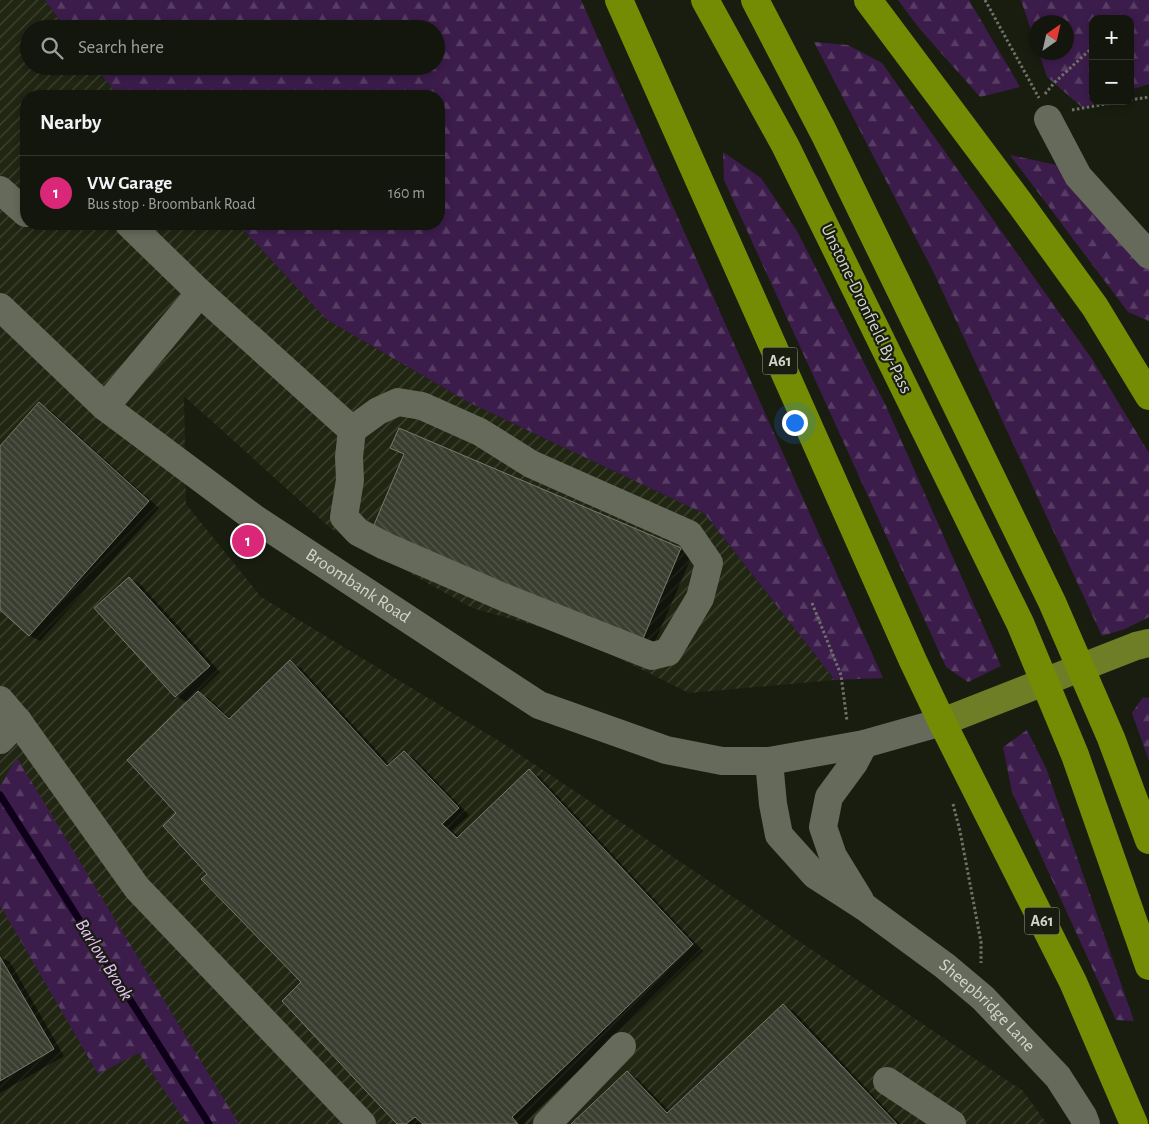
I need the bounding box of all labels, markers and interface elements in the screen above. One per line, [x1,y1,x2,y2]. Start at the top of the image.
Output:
north arrow [1029,15,1074,60]
map controls [1089,15,1134,105]
button: + [1089,15,1134,60]
search box [20,20,445,75]
icon: search [38,34,66,62]
text: Search here [78,38,164,57]
button: − [1089,60,1134,105]
text: Nearby [40,112,101,133]
text: VW Garage [87,174,172,193]
text: 1 [53,185,59,201]
text: 160 m [388,185,425,201]
text: Bus stop · Broombank Road [87,196,255,212]
street label: Unstone-Dronfield By-Pass [817,221,915,397]
road number: A61 [762,348,798,374]
your location [782,410,808,436]
pin: 1 [232,522,264,560]
street label: Broombank Road [302,545,413,627]
road number: A61 [1024,908,1060,934]
water label: Barlow Brook [72,916,137,1004]
street label: Sheepbridge Lane [936,956,1038,1055]

